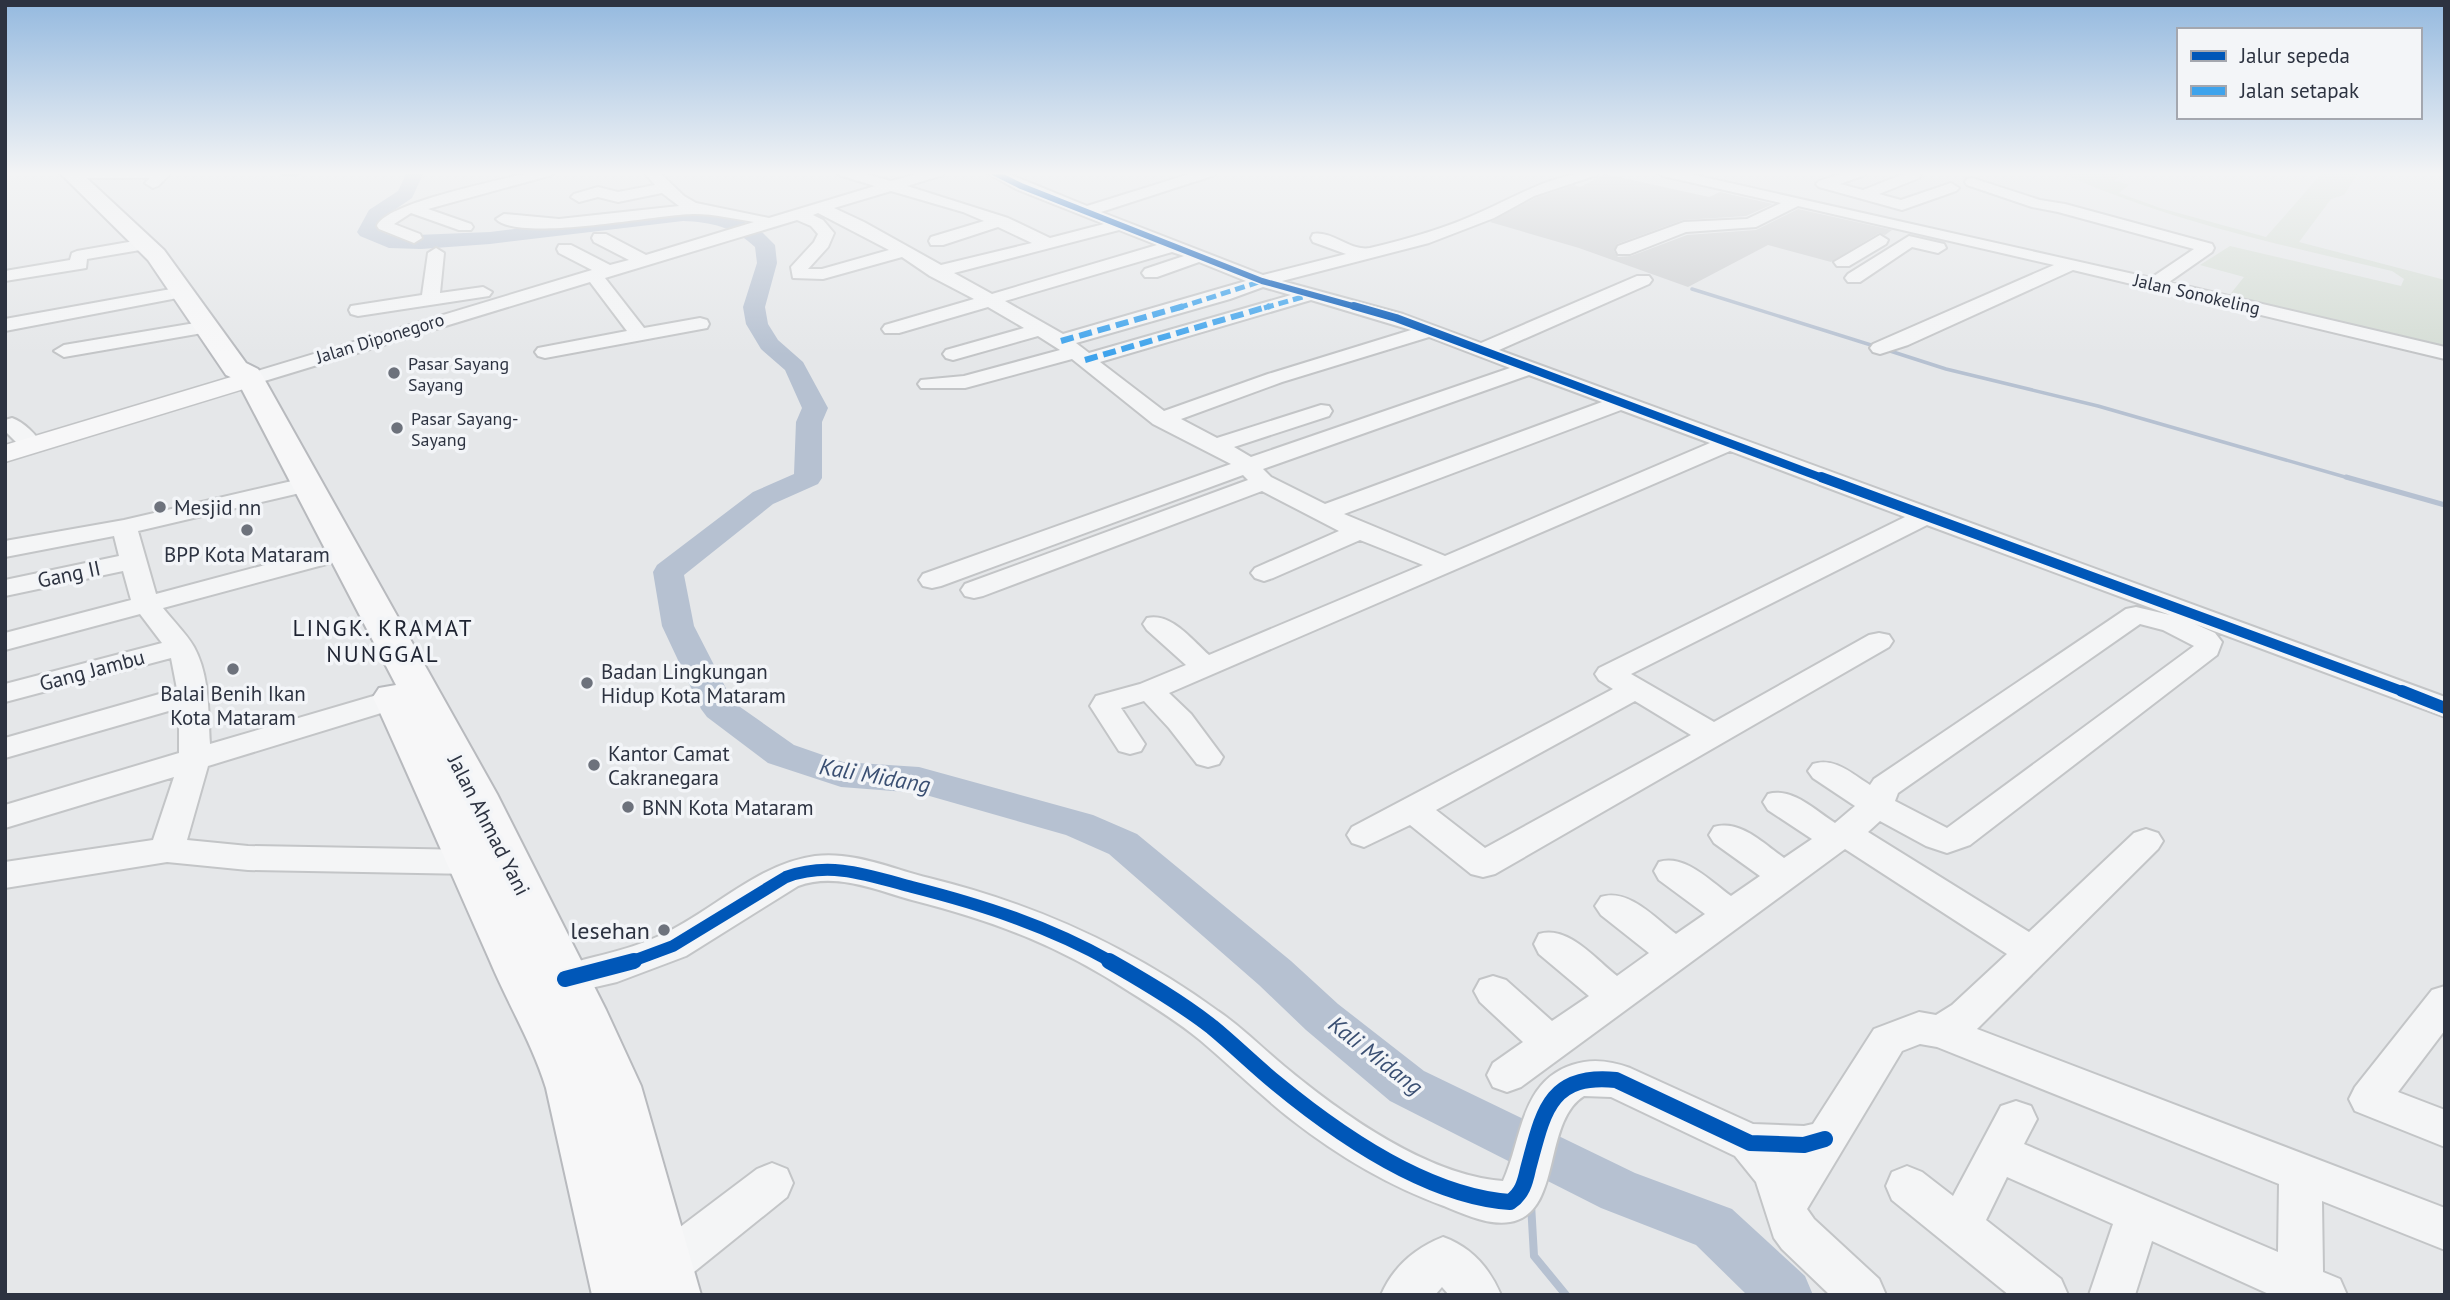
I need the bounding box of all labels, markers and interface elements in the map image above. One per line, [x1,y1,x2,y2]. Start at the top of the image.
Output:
legend [2177,28,2422,119]
text: Jalur sepeda [2239,42,2350,69]
text: Jalan setapak [2239,77,2359,104]
street label: Jalan Sonokeling [2131,268,2262,320]
street label: Jalan Diponegoro [312,308,447,369]
place label: Pasar Sayang Sayang [408,352,509,396]
marker: Pasar Sayang Sayang [386,365,402,381]
place label: Pasar Sayang- Sayang [411,407,519,451]
marker: Pasar Sayang- Sayang [389,420,405,436]
place label: Mesjid nn [174,494,261,521]
marker: Mesjid nn [152,499,168,515]
marker: BPP Kota Mataram [239,522,255,538]
place label: BPP Kota Mataram [164,541,330,568]
street label: Gang II [35,554,103,594]
district label: LINGK. KRAMAT NUNGGAL [293,613,473,668]
street label: Gang Jambu [36,643,148,697]
place label: Badan Lingkungan Hidup Kota Mataram [601,658,786,709]
marker: Balai Benih Ikan Kota Mataram [225,661,241,677]
marker: Badan Lingkungan Hidup Kota Mataram [579,675,595,691]
place label: Balai Benih Ikan Kota Mataram [160,680,306,731]
place label: Kantor Camat Cakranegara [608,740,730,791]
street label: Jalan Ahmad Yani [441,749,536,900]
water label: Kali Midang [817,751,933,799]
marker: Kantor Camat Cakranegara [586,757,602,773]
place label: BNN Kota Mataram [642,794,814,821]
marker: BNN Kota Mataram [620,799,636,815]
place label: lesehan [570,915,650,946]
marker: lesehan [656,922,672,938]
water label: Kali Midang [1323,1009,1429,1101]

